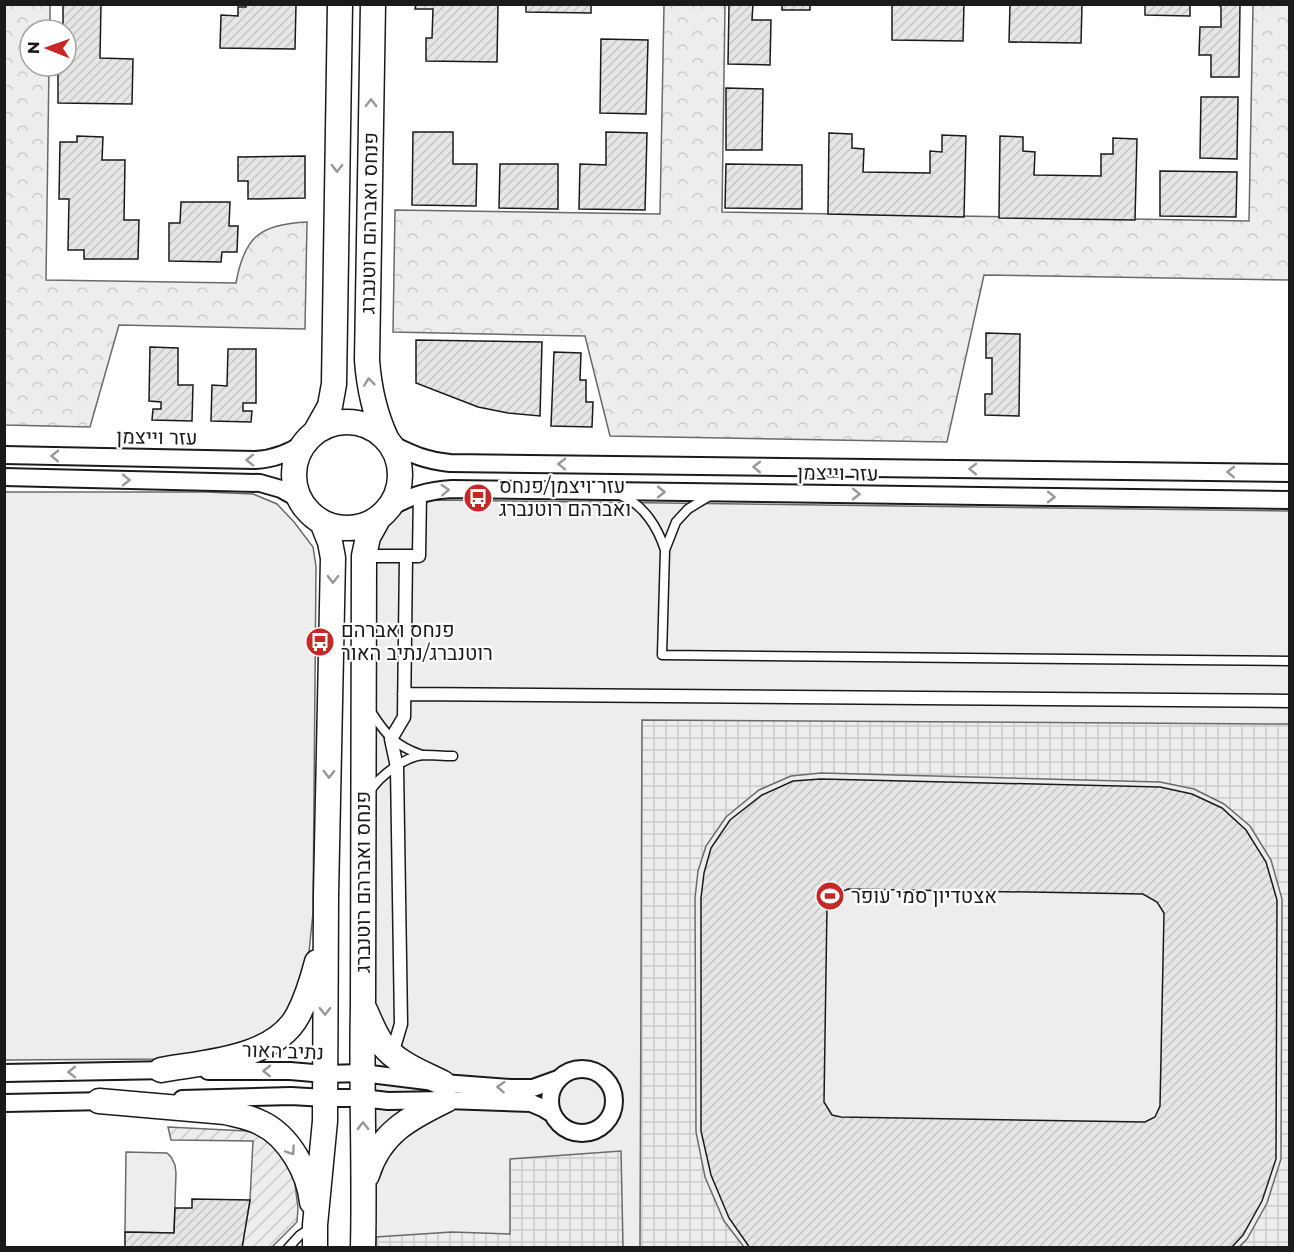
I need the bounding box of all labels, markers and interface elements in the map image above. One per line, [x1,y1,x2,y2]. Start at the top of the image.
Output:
north arrow [18,18,78,78]
text: N [24,41,43,54]
one-way arrow [365,99,378,108]
street label: פנחס ואברהם רוטנברג [355,132,383,314]
one-way arrow [331,163,344,172]
one-way arrow [364,377,376,387]
street label: עזר וייצמן [116,424,198,450]
one-way arrow [51,450,60,462]
one-way arrow [246,454,255,466]
one-way arrow [558,458,567,470]
one-way arrow [753,460,762,473]
street label: עזר וייצמן [797,460,879,486]
one-way arrow [969,463,978,475]
one-way arrow [1227,466,1236,479]
one-way arrow [121,474,130,486]
place label: עזר ויצמן/פנחס ואברהם רוטנברג [499,474,631,521]
bus stop icon: עזר ויצמן/פנחס ואברהם רוטנברג [462,482,494,514]
one-way arrow [440,483,449,496]
one-way arrow [656,486,665,498]
one-way arrow [851,488,860,501]
one-way arrow [1046,491,1055,503]
one-way arrow [326,574,339,583]
place label: פנחס ואברהם רוטנברג/נתיב האור [341,618,493,665]
bus stop icon: פנחס ואברהם רוטנברג/נתיב האור [304,626,336,658]
one-way arrow [322,769,335,778]
street label: פנחס ואברהם רוטנברג [351,791,375,973]
sports icon: אצטדיון סמי עופר [814,880,846,912]
place label: אצטדיון סמי עופר [851,884,997,908]
one-way arrow [319,1006,331,1015]
street label: נתיב האור [242,1038,324,1064]
one-way arrow [262,1065,271,1077]
one-way arrow [67,1066,76,1078]
one-way arrow [497,1081,506,1094]
one-way arrow [357,1122,369,1131]
one-way arrow [284,1144,295,1155]

